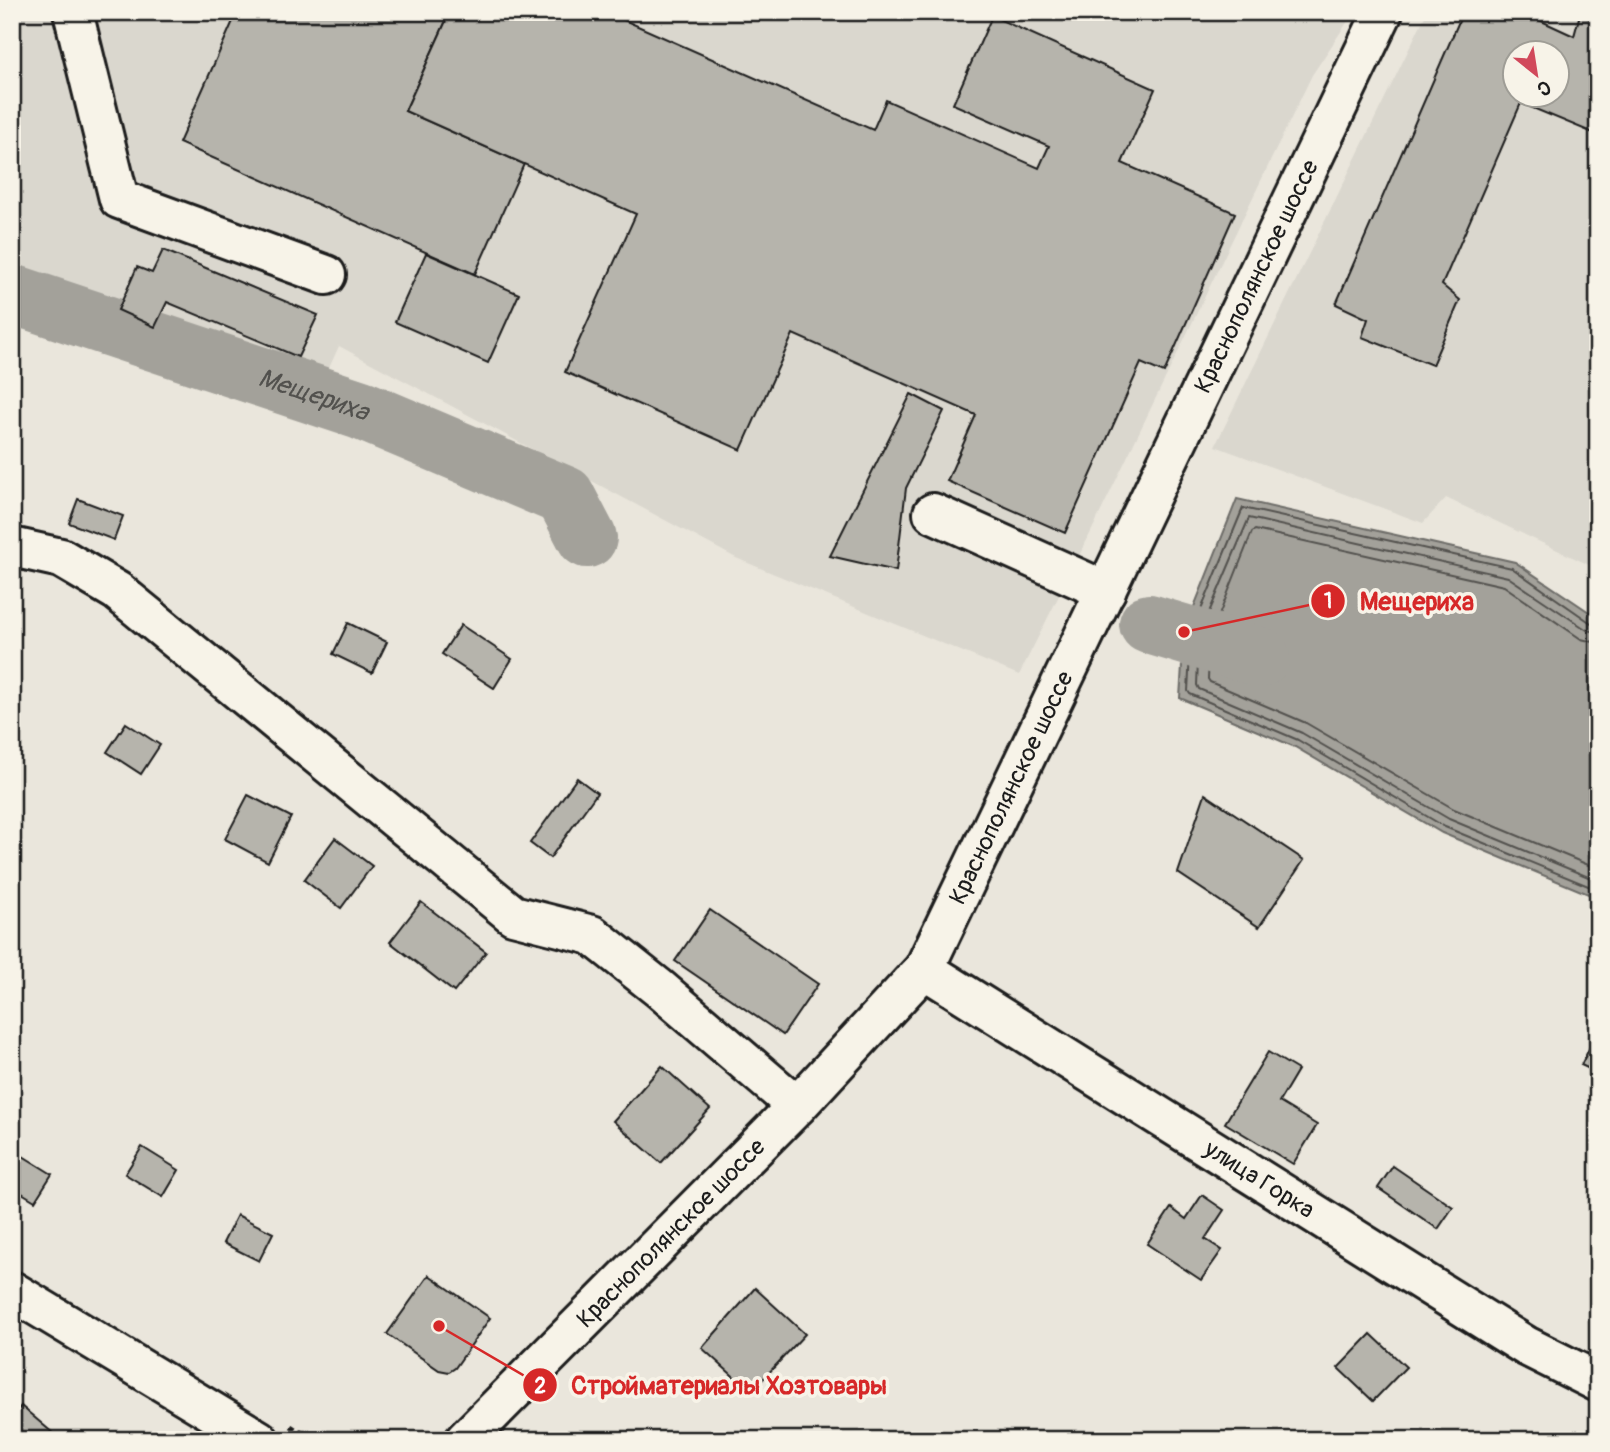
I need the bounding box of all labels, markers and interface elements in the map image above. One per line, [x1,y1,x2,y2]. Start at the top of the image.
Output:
north arrow [1502,38,1572,108]
text: С [1533,75,1555,101]
street label: Краснополянское шоссе [1188,155,1325,398]
water label: Мещериха [254,362,375,429]
callout: Мещериха [1310,577,1488,624]
text: Мещериха [1360,586,1474,618]
text: 1 [1324,588,1332,615]
street label: Краснополянское шоссе [943,666,1080,909]
street label: Краснополянское шоссе [571,1132,772,1334]
street label: улица Горка [1198,1134,1320,1225]
callout: Стройматериалы Хозтовары [522,1362,901,1409]
text: Стройматериалы Хозтовары [571,1370,887,1402]
text: 2 [534,1373,546,1400]

